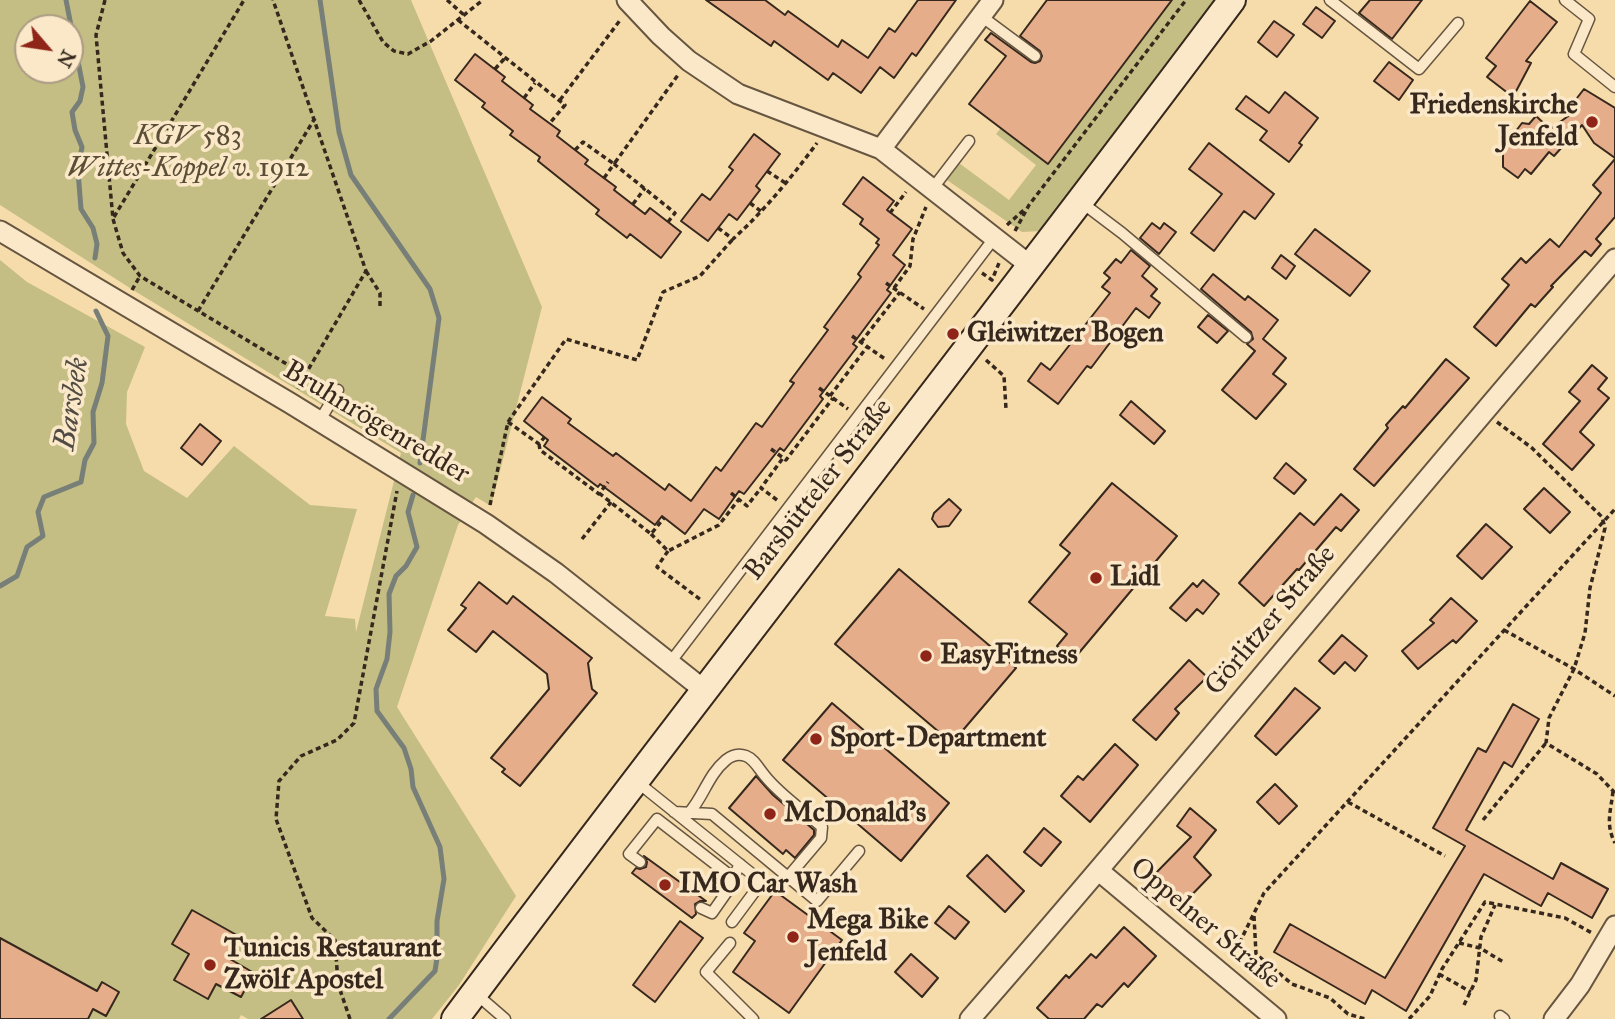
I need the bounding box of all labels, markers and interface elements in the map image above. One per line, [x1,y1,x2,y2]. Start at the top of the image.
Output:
north arrow [14,14,84,84]
text: N [52,46,80,71]
place label: Friedenskirche Jenfeld [1410,89,1578,155]
marker: Friedenskirche Jenfeld [1584,114,1600,130]
park label: KGV 583 Wittes-Koppel v. 1912 [67,120,309,186]
place label: Gleiwitzer Bogen [967,317,1164,351]
marker: Gleiwitzer Bogen [945,326,961,342]
street label: Bruhnrögenredder [277,354,475,492]
water label: Barsbek [48,355,98,453]
street label: Barsbütteler Straße [738,393,900,587]
street label: Görlitzer Straße [1198,539,1344,703]
place label: Lidl [1110,561,1160,595]
marker: Lidl [1088,570,1104,586]
place label: EasyFitness [940,639,1078,673]
marker: EasyFitness [918,648,934,664]
place label: Sport-Department [830,722,1046,756]
marker: Sport-Department [808,731,824,747]
place label: McDonald's [784,797,926,831]
marker: McDonald's [762,806,778,822]
street label: Oppelner Straße [1123,851,1287,997]
place label: IMO Car Wash [679,868,857,902]
marker: IMO Car Wash [657,877,673,893]
place label: Mega Bike Jenfeld [807,904,929,970]
marker: Mega Bike Jenfeld [785,929,801,945]
place label: Tunicis Restaurant Zwölf Apostel [224,932,441,998]
marker: Tunicis Restaurant Zwölf Apostel [202,957,218,973]

